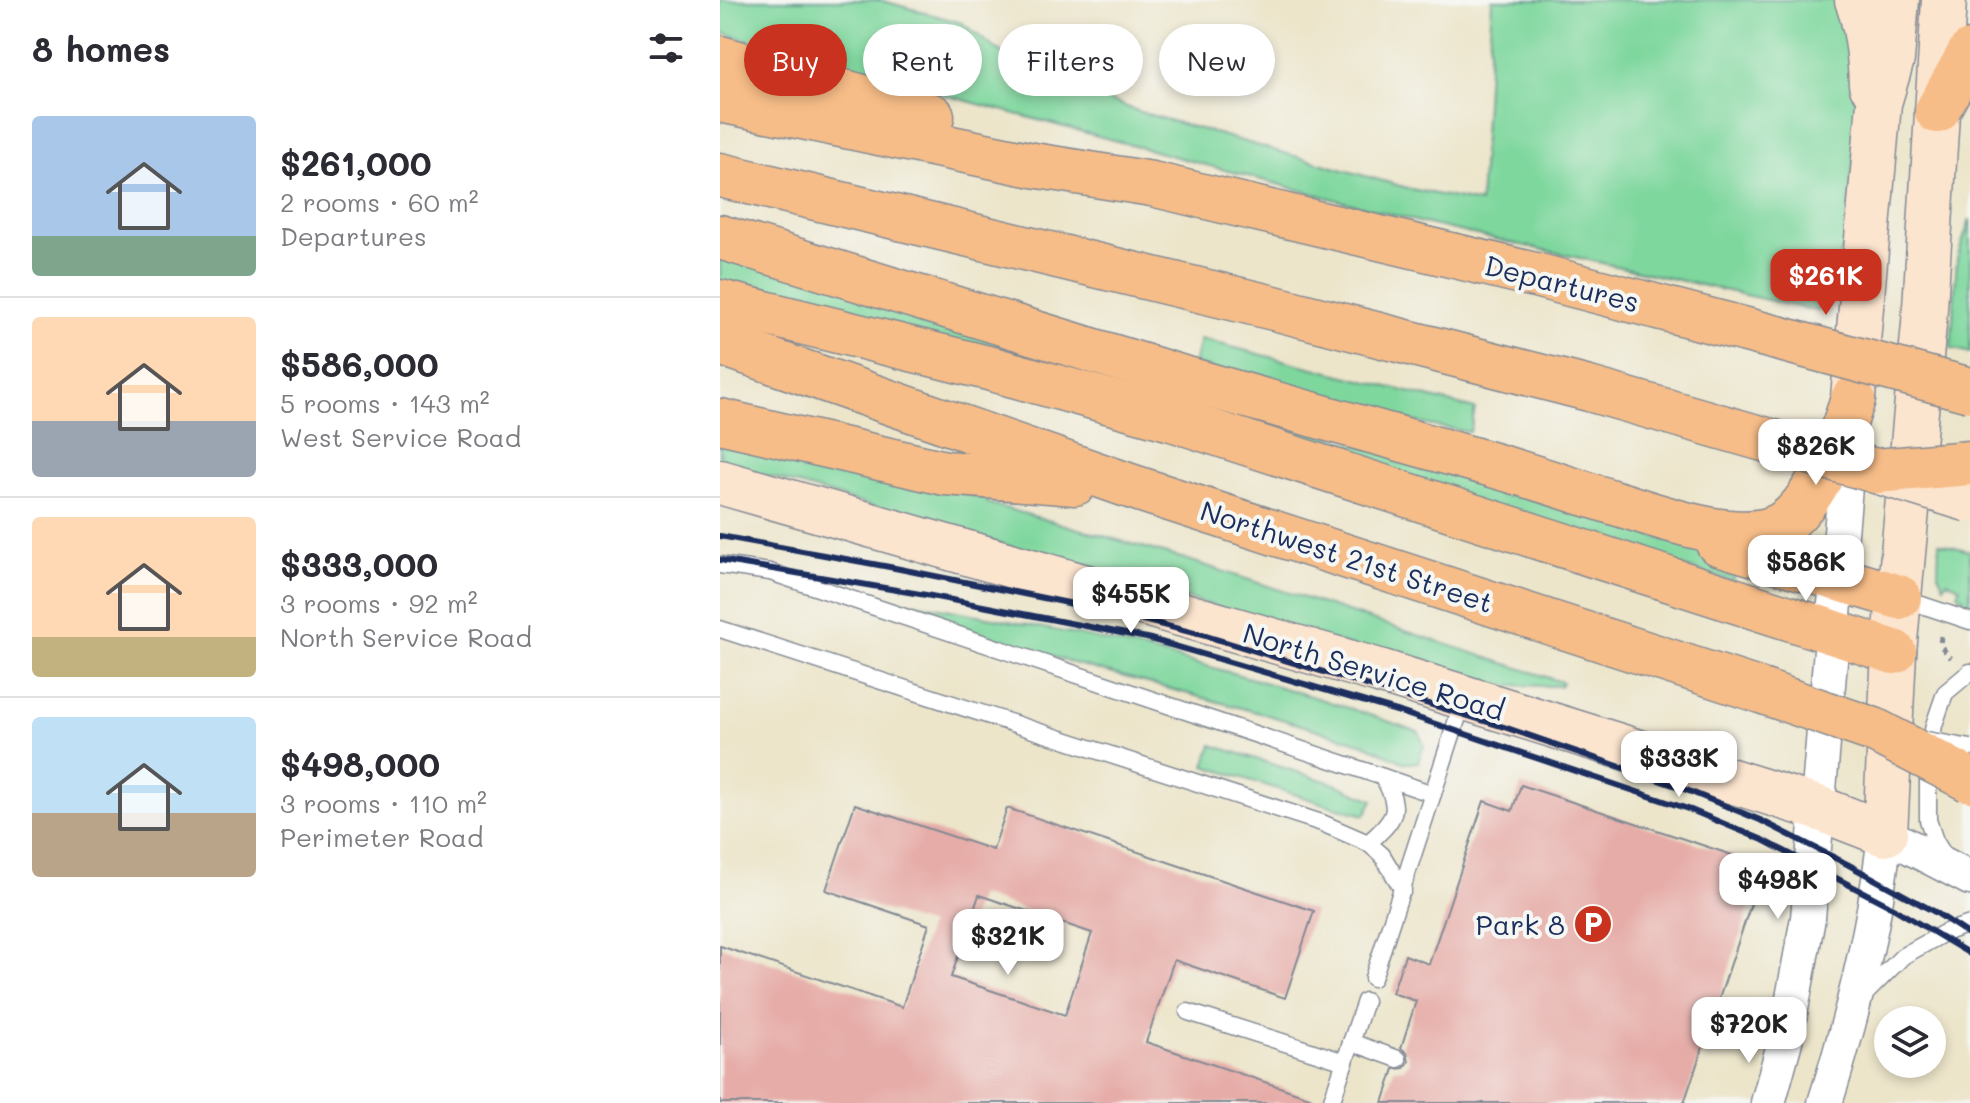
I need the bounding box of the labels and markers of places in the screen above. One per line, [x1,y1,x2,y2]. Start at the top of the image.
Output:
pin: $261K [1770,249,1882,317]
pin: $826K [1760,419,1872,487]
pin: $586K [1750,535,1862,603]
pin: $455K [1075,567,1187,635]
pin: $333K [1623,731,1735,799]
pin: $498K [1722,853,1834,921]
parking icon: Park 8 [1572,903,1614,945]
place label: Park 8 [1476,906,1565,942]
pin: $321K [952,909,1064,977]
pin: $720K [1693,997,1805,1065]

